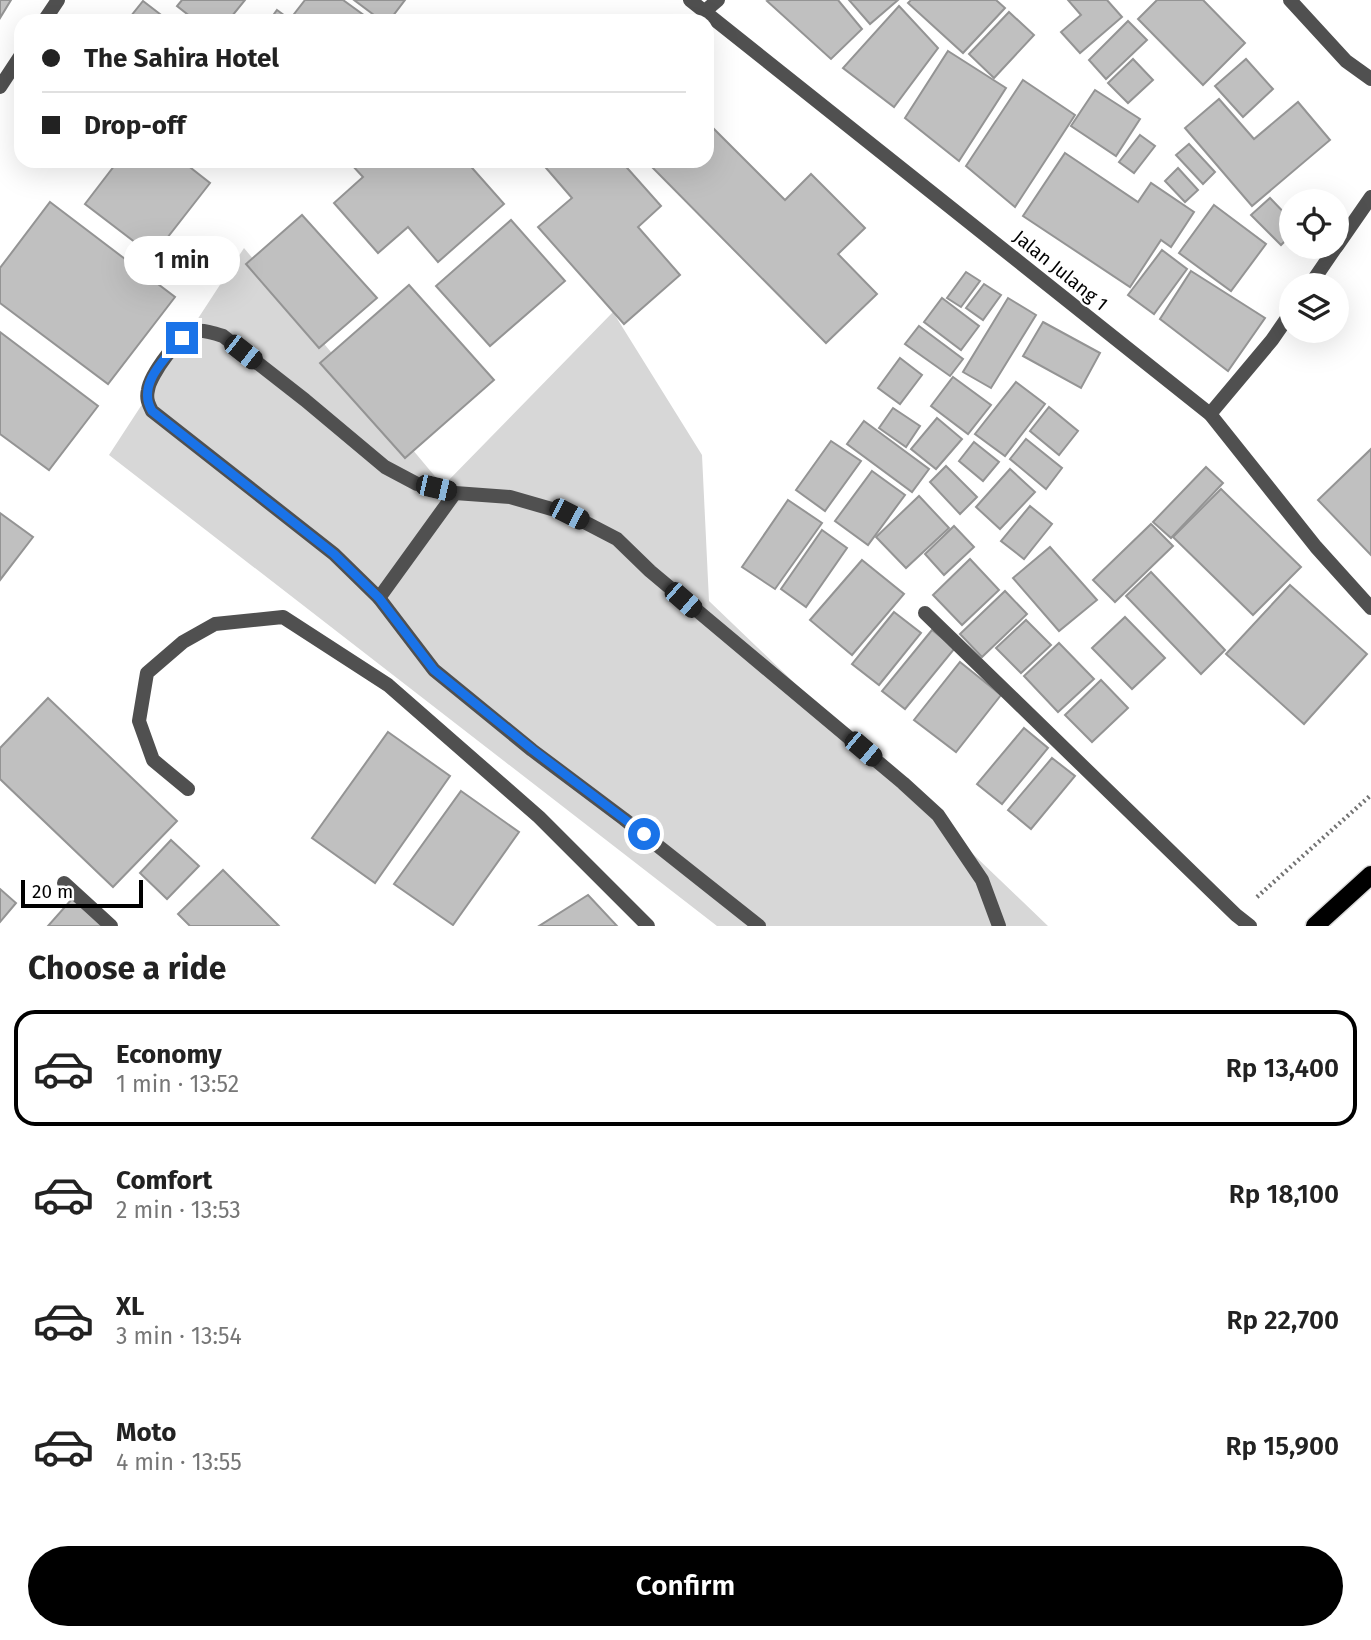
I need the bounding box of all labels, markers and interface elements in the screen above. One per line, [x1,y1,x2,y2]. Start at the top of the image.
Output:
text: The Sahira Hotel [84,43,279,74]
text: Drop-off [84,110,186,141]
map controls [1279,189,1349,343]
button: locate [1279,189,1349,259]
street label: Jalan Julang 1 [1009,225,1113,315]
callout: 1 min [124,236,240,286]
text: 1 min [154,246,210,274]
button: layers [1279,273,1349,343]
route end [166,322,198,354]
car [220,331,267,373]
car [414,473,459,503]
car [546,495,593,533]
car [661,578,706,622]
car [841,727,886,771]
route start [628,818,660,850]
scale bar [21,877,144,909]
text: 20 m [32,880,73,903]
text: Choose a ride [28,949,226,987]
icon: car [32,1037,95,1100]
text: Economy [116,1039,222,1070]
text: Rp 13,400 [1226,1053,1339,1084]
text: 1 min · 13:52 [116,1070,239,1098]
icon: car [32,1163,95,1226]
text: Comfort [116,1165,212,1196]
text: Rp 18,100 [1229,1179,1339,1210]
text: 2 min · 13:53 [116,1196,241,1224]
icon: car [32,1289,95,1352]
text: XL [116,1291,144,1322]
text: Rp 22,700 [1226,1305,1339,1336]
text: 3 min · 13:54 [116,1322,242,1350]
icon: car [32,1415,95,1478]
text: Moto [116,1417,176,1448]
text: Rp 15,900 [1226,1431,1339,1462]
text: 4 min · 13:55 [116,1448,242,1476]
button: Confirm [28,1546,1343,1626]

